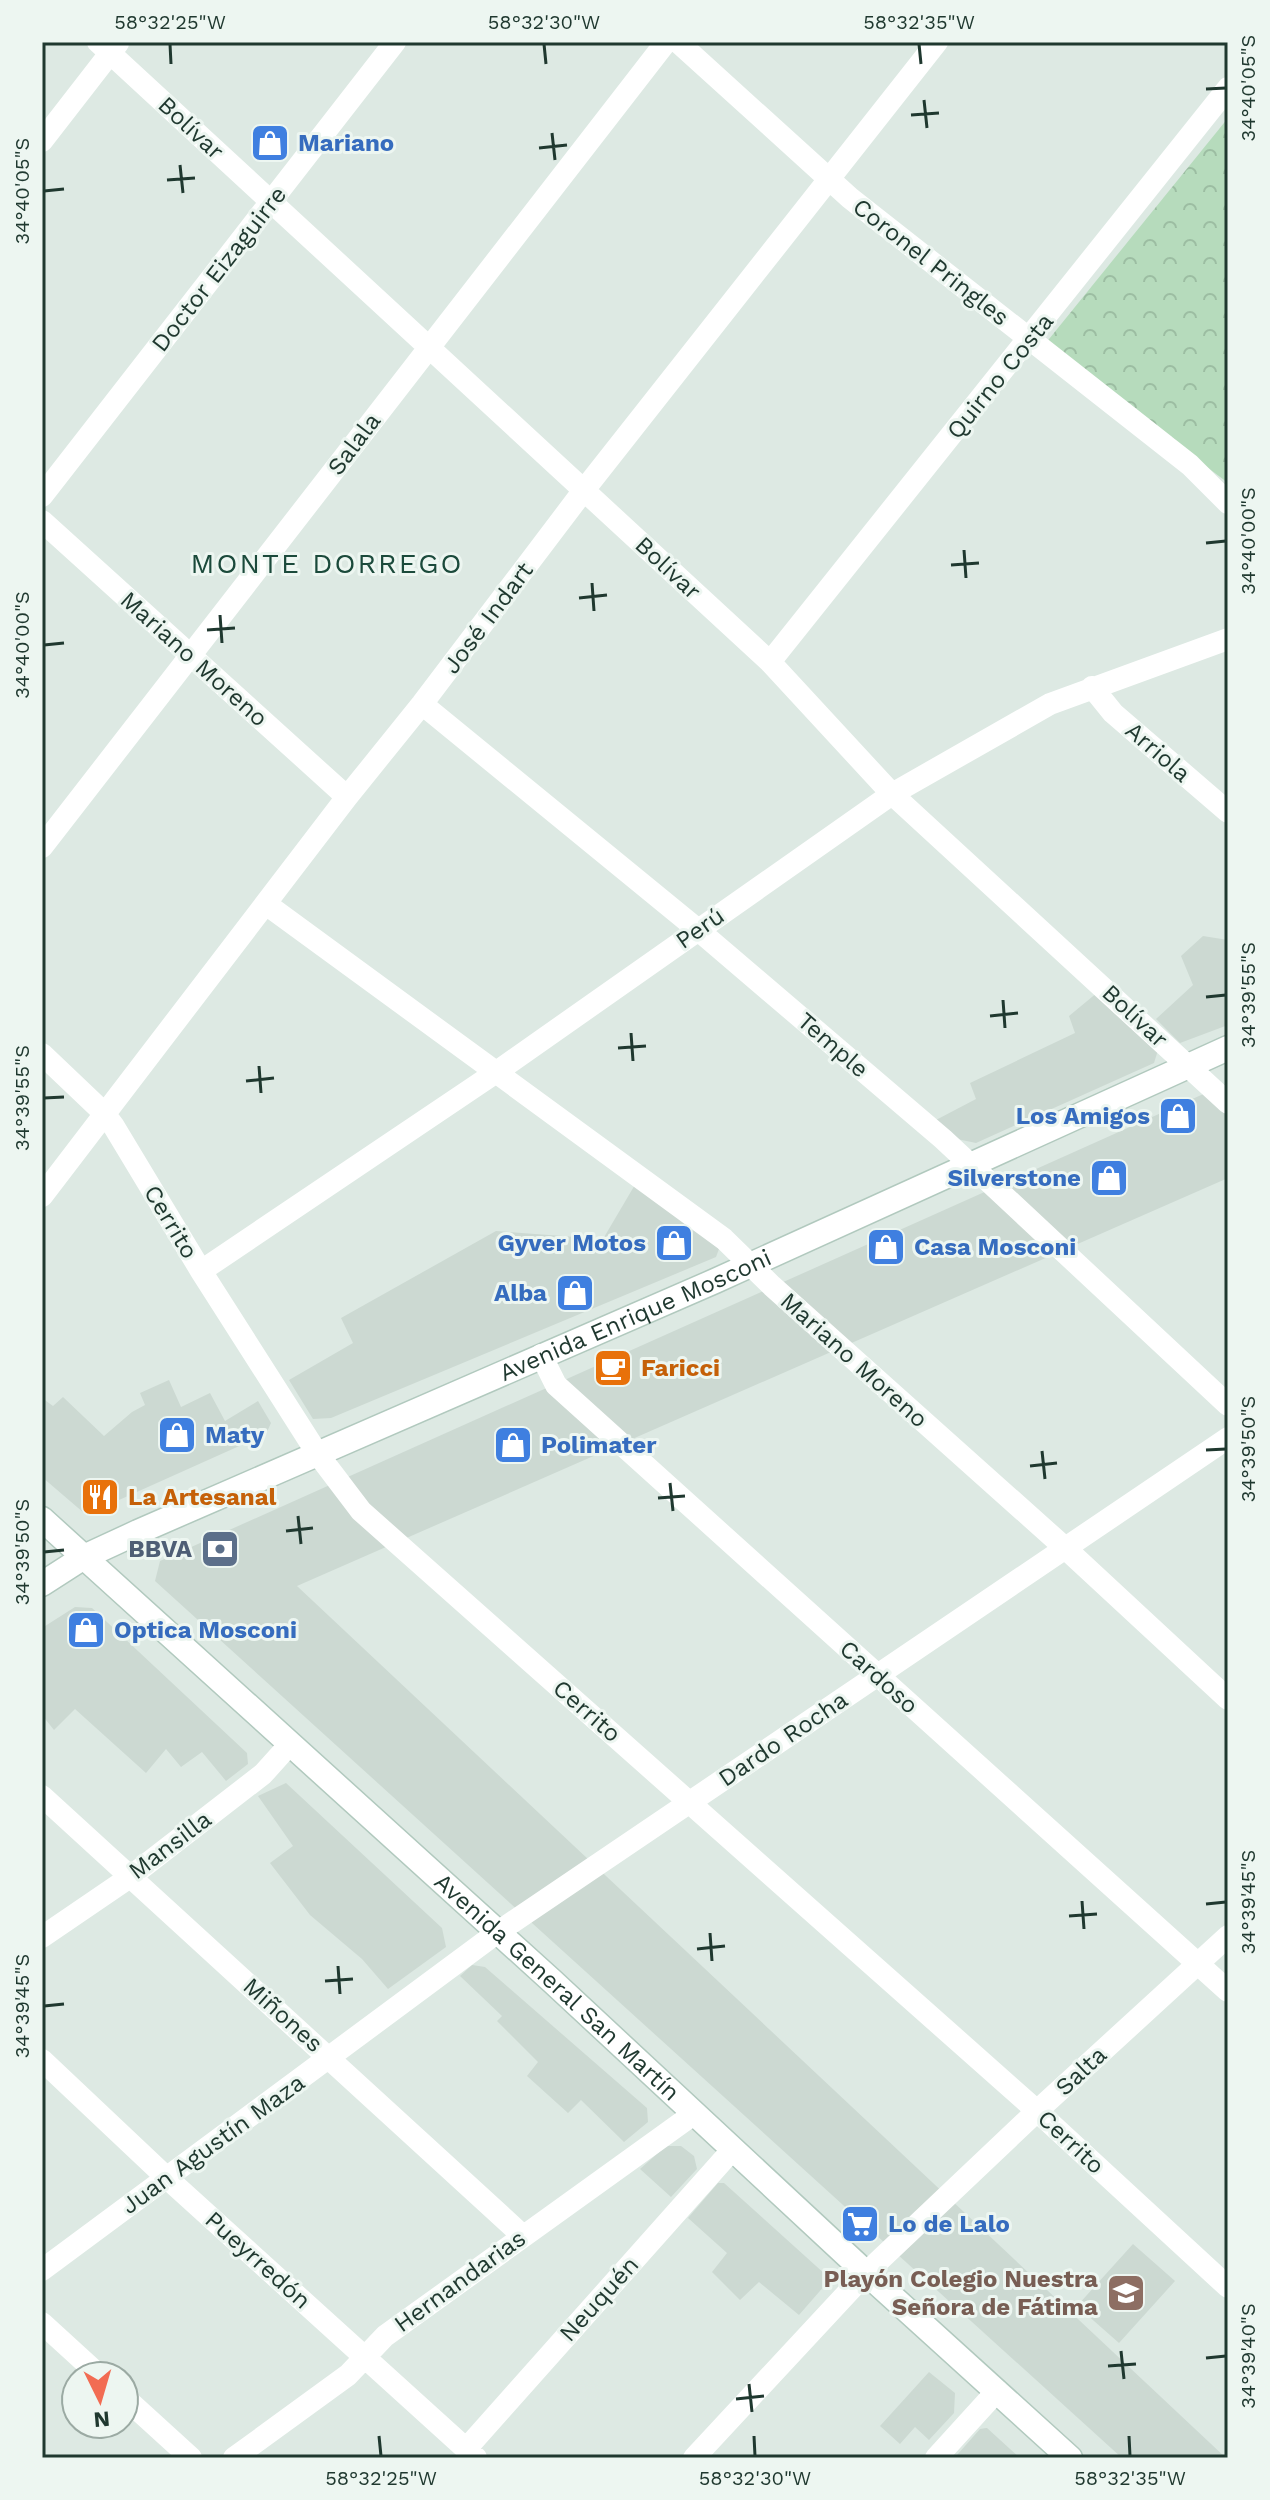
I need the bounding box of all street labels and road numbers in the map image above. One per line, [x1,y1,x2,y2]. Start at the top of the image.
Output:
street label: Bolívar [152,91,230,165]
street label: Doctor Eizaguirre [146,181,292,357]
street label: Coronel Pringles [847,192,1015,332]
street label: Quirno Costa [941,308,1059,444]
street label: Salala [322,407,386,481]
street label: Bolívar [629,531,707,605]
street label: José Indart [437,557,539,679]
street label: Mariano Moreno [115,586,273,732]
street label: Arriola [1120,716,1196,788]
street label: Perú [670,901,730,955]
street label: Bolívar [1096,979,1174,1053]
street label: Temple [792,1007,874,1083]
street label: Cerrito [138,1180,204,1264]
street label: Avenida Enrique Mosconi [495,1243,776,1387]
street label: Mariano Moreno [775,1287,933,1433]
street label: Cardoso [834,1634,924,1720]
street label: Cerrito [547,1674,627,1748]
street label: Dardo Rocha [713,1686,853,1792]
street label: Mansilla [123,1805,217,1885]
street label: Avenida General San Martín [429,1868,685,2107]
street label: Miñones [237,1972,329,2058]
street label: Salta [1050,2041,1112,2101]
street label: Juan Agustín Maza [116,2068,310,2220]
street label: Cerrito [1032,2104,1110,2180]
street label: Pueyrredón [199,2205,317,2315]
street label: Hernandarias [389,2224,531,2338]
street label: Neuquén [554,2251,644,2347]

